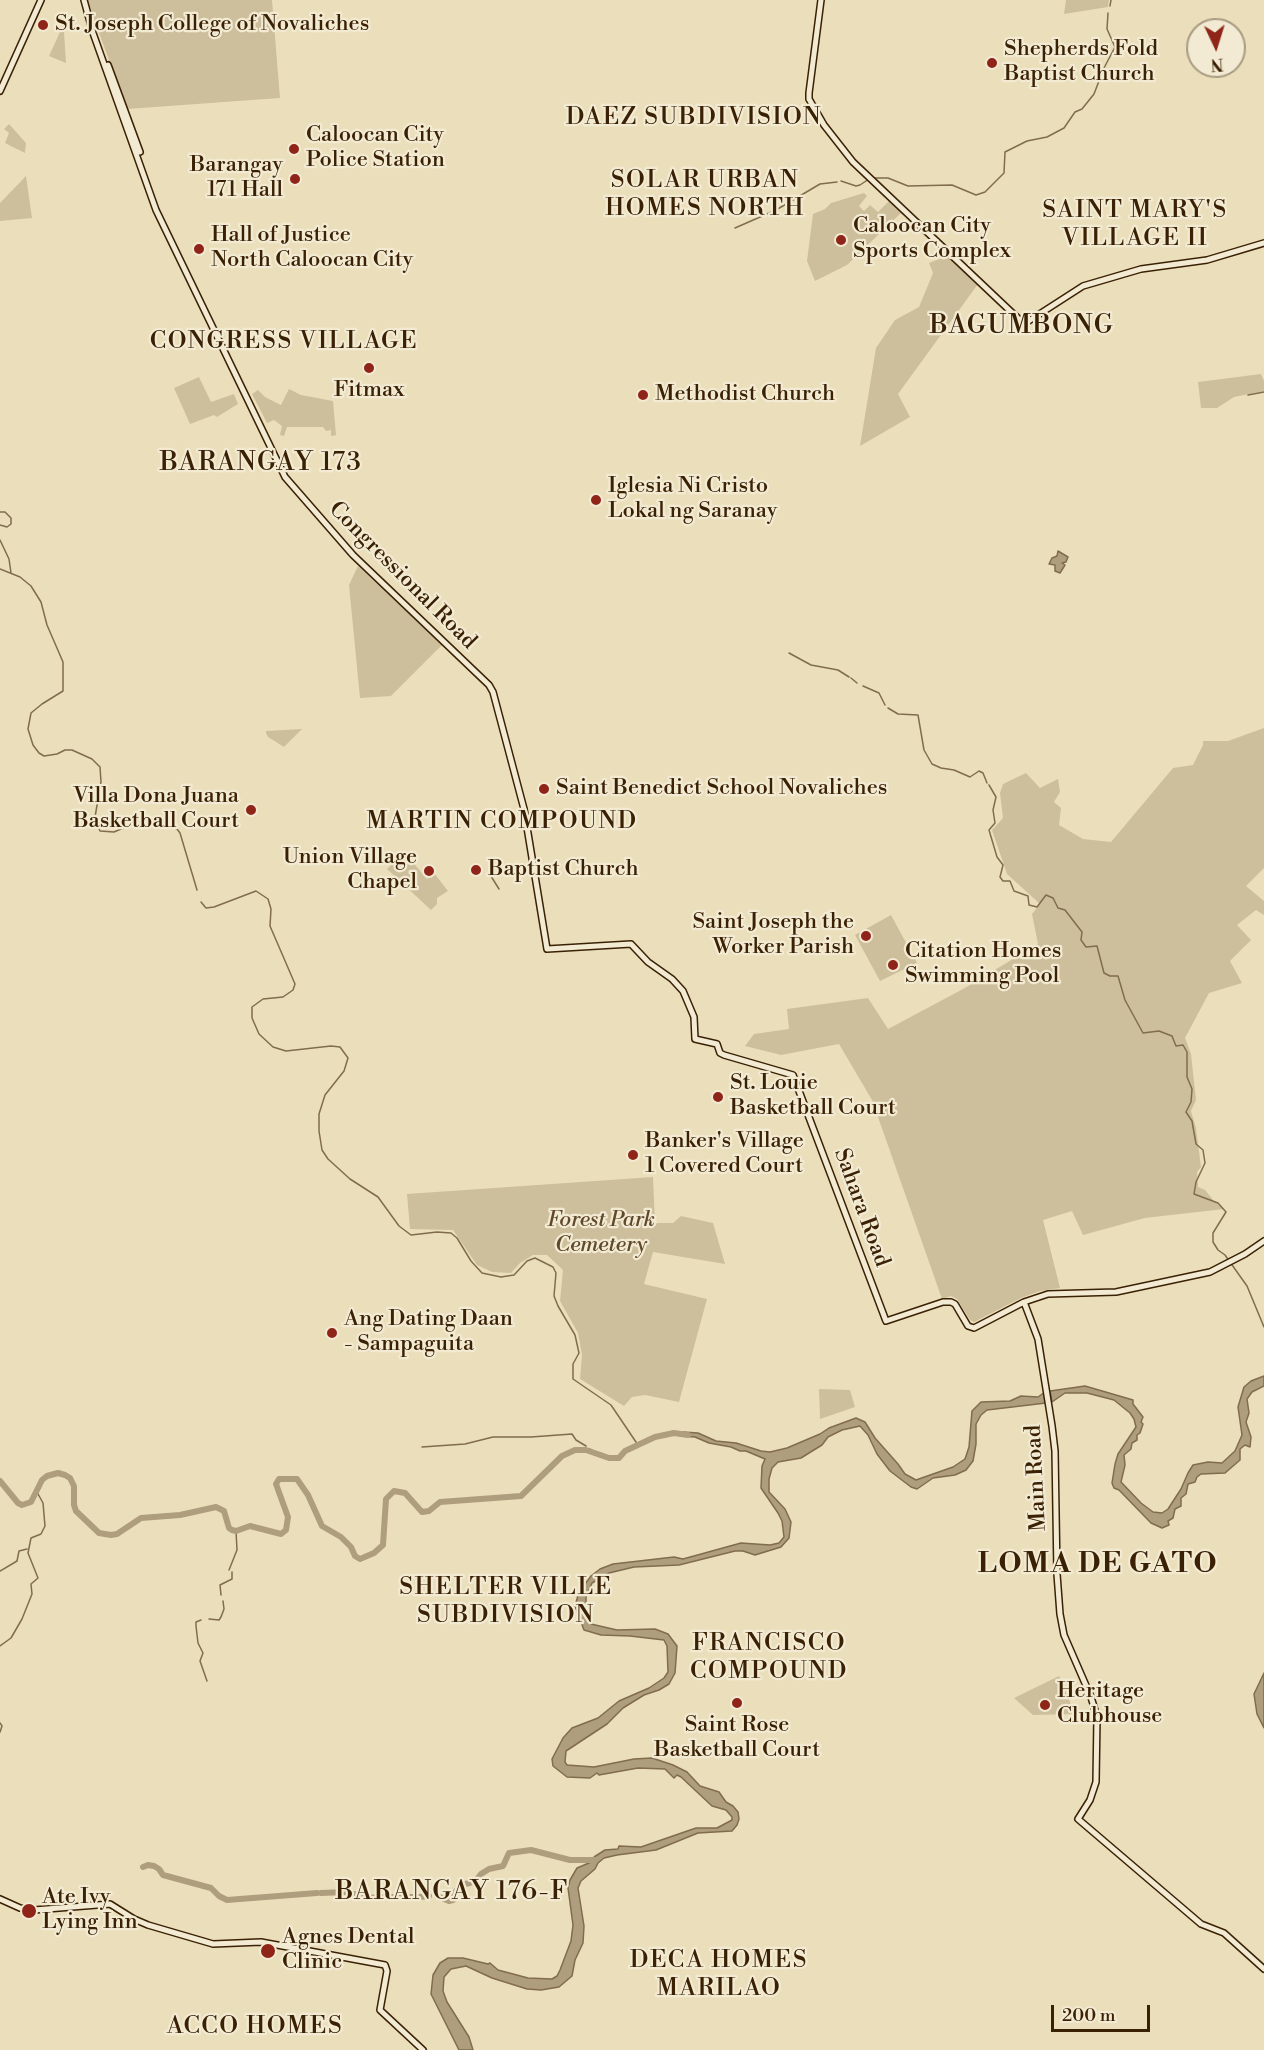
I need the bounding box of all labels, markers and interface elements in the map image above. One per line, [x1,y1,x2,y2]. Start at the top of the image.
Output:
place label: St. Joseph College of Novaliches [55,12,369,38]
marker: St. Joseph College of Novaliches [36,18,50,32]
north arrow [1186,18,1246,78]
place label: Shepherds Fold Baptist Church [1004,37,1158,88]
text: N [1210,54,1224,74]
marker: Shepherds Fold Baptist Church [985,56,999,70]
district label: DAEZ SUBDIVISION [566,104,822,132]
place label: Caloocan City Police Station [306,123,445,174]
marker: Caloocan City Police Station [287,142,301,156]
place label: Barangay 171 Hall [190,153,283,204]
district label: SOLAR URBAN HOMES NORTH [605,167,805,223]
marker: Barangay 171 Hall [288,172,302,186]
district label: SAINT MARY'S VILLAGE II [1042,197,1228,253]
place label: Caloocan City Sports Complex [853,214,1011,266]
place label: Hall of Justice North Caloocan City [211,223,413,274]
marker: Caloocan City Sports Complex [834,233,848,247]
marker: Hall of Justice North Caloocan City [192,242,206,256]
district label: BAGUMBONG [930,311,1114,343]
district label: CONGRESS VILLAGE [150,328,418,356]
marker: Fitmax [362,361,376,375]
place label: Fitmax [334,378,404,404]
place label: Methodist Church [655,382,835,408]
marker: Methodist Church [636,388,650,402]
district label: BARANGAY 173 [160,448,362,480]
place label: Iglesia Ni Cristo Lokal ng Saranay [608,474,777,526]
marker: Iglesia Ni Cristo Lokal ng Saranay [589,493,603,507]
street label: Congressional Road [323,497,481,655]
place label: Saint Benedict School Novaliches [556,776,887,802]
marker: Saint Benedict School Novaliches [537,782,551,796]
place label: Villa Dona Juana Basketball Court [73,784,239,836]
marker: Villa Dona Juana Basketball Court [244,803,258,817]
district label: MARTIN COMPOUND [366,808,638,836]
place label: Union Village Chapel [283,845,417,896]
place label: Baptist Church [488,857,639,883]
marker: Baptist Church [469,863,483,877]
marker: Union Village Chapel [422,864,436,878]
place label: Saint Joseph the Worker Parish [692,910,854,962]
marker: Saint Joseph the Worker Parish [859,929,873,943]
place label: Citation Homes Swimming Pool [905,939,1061,990]
marker: Citation Homes Swimming Pool [886,958,900,972]
place label: St. Louie Basketball Court [730,1071,896,1122]
marker: St. Louie Basketball Court [711,1090,725,1104]
place label: Banker's Village 1 Covered Court [645,1129,804,1180]
street label: Sahara Road [827,1145,895,1271]
marker: Banker's Village 1 Covered Court [626,1148,640,1162]
park label: Forest Park Cemetery [547,1208,655,1260]
place label: Ang Dating Daan - Sampaguita [344,1307,513,1358]
marker: Ang Dating Daan - Sampaguita [325,1326,339,1340]
street label: Main Road [1021,1424,1053,1532]
district label: LOMA DE GATO [978,1548,1218,1582]
district label: SHELTER VILLE SUBDIVISION [399,1574,613,1630]
district label: FRANCISCO COMPOUND [690,1630,848,1686]
place label: Heritage Clubhouse [1057,1679,1162,1730]
marker: Saint Rose Basketball Court [730,1696,744,1710]
marker: Heritage Clubhouse [1038,1698,1052,1712]
place label: Saint Rose Basketball Court [654,1713,820,1765]
district label: BARANGAY 176-F [335,1877,569,1909]
place label: Ate Ivy Lying Inn [42,1885,138,1936]
marker: Ate Ivy Lying Inn [20,1902,38,1920]
place label: Agnes Dental Clinic [282,1925,415,1976]
marker: Agnes Dental Clinic [259,1942,277,1960]
district label: DECA HOMES MARILAO [630,1947,808,2003]
scale bar [1054,1993,1153,2031]
text: 200 m [1062,2004,1116,2027]
district label: ACCO HOMES [167,2013,343,2041]

